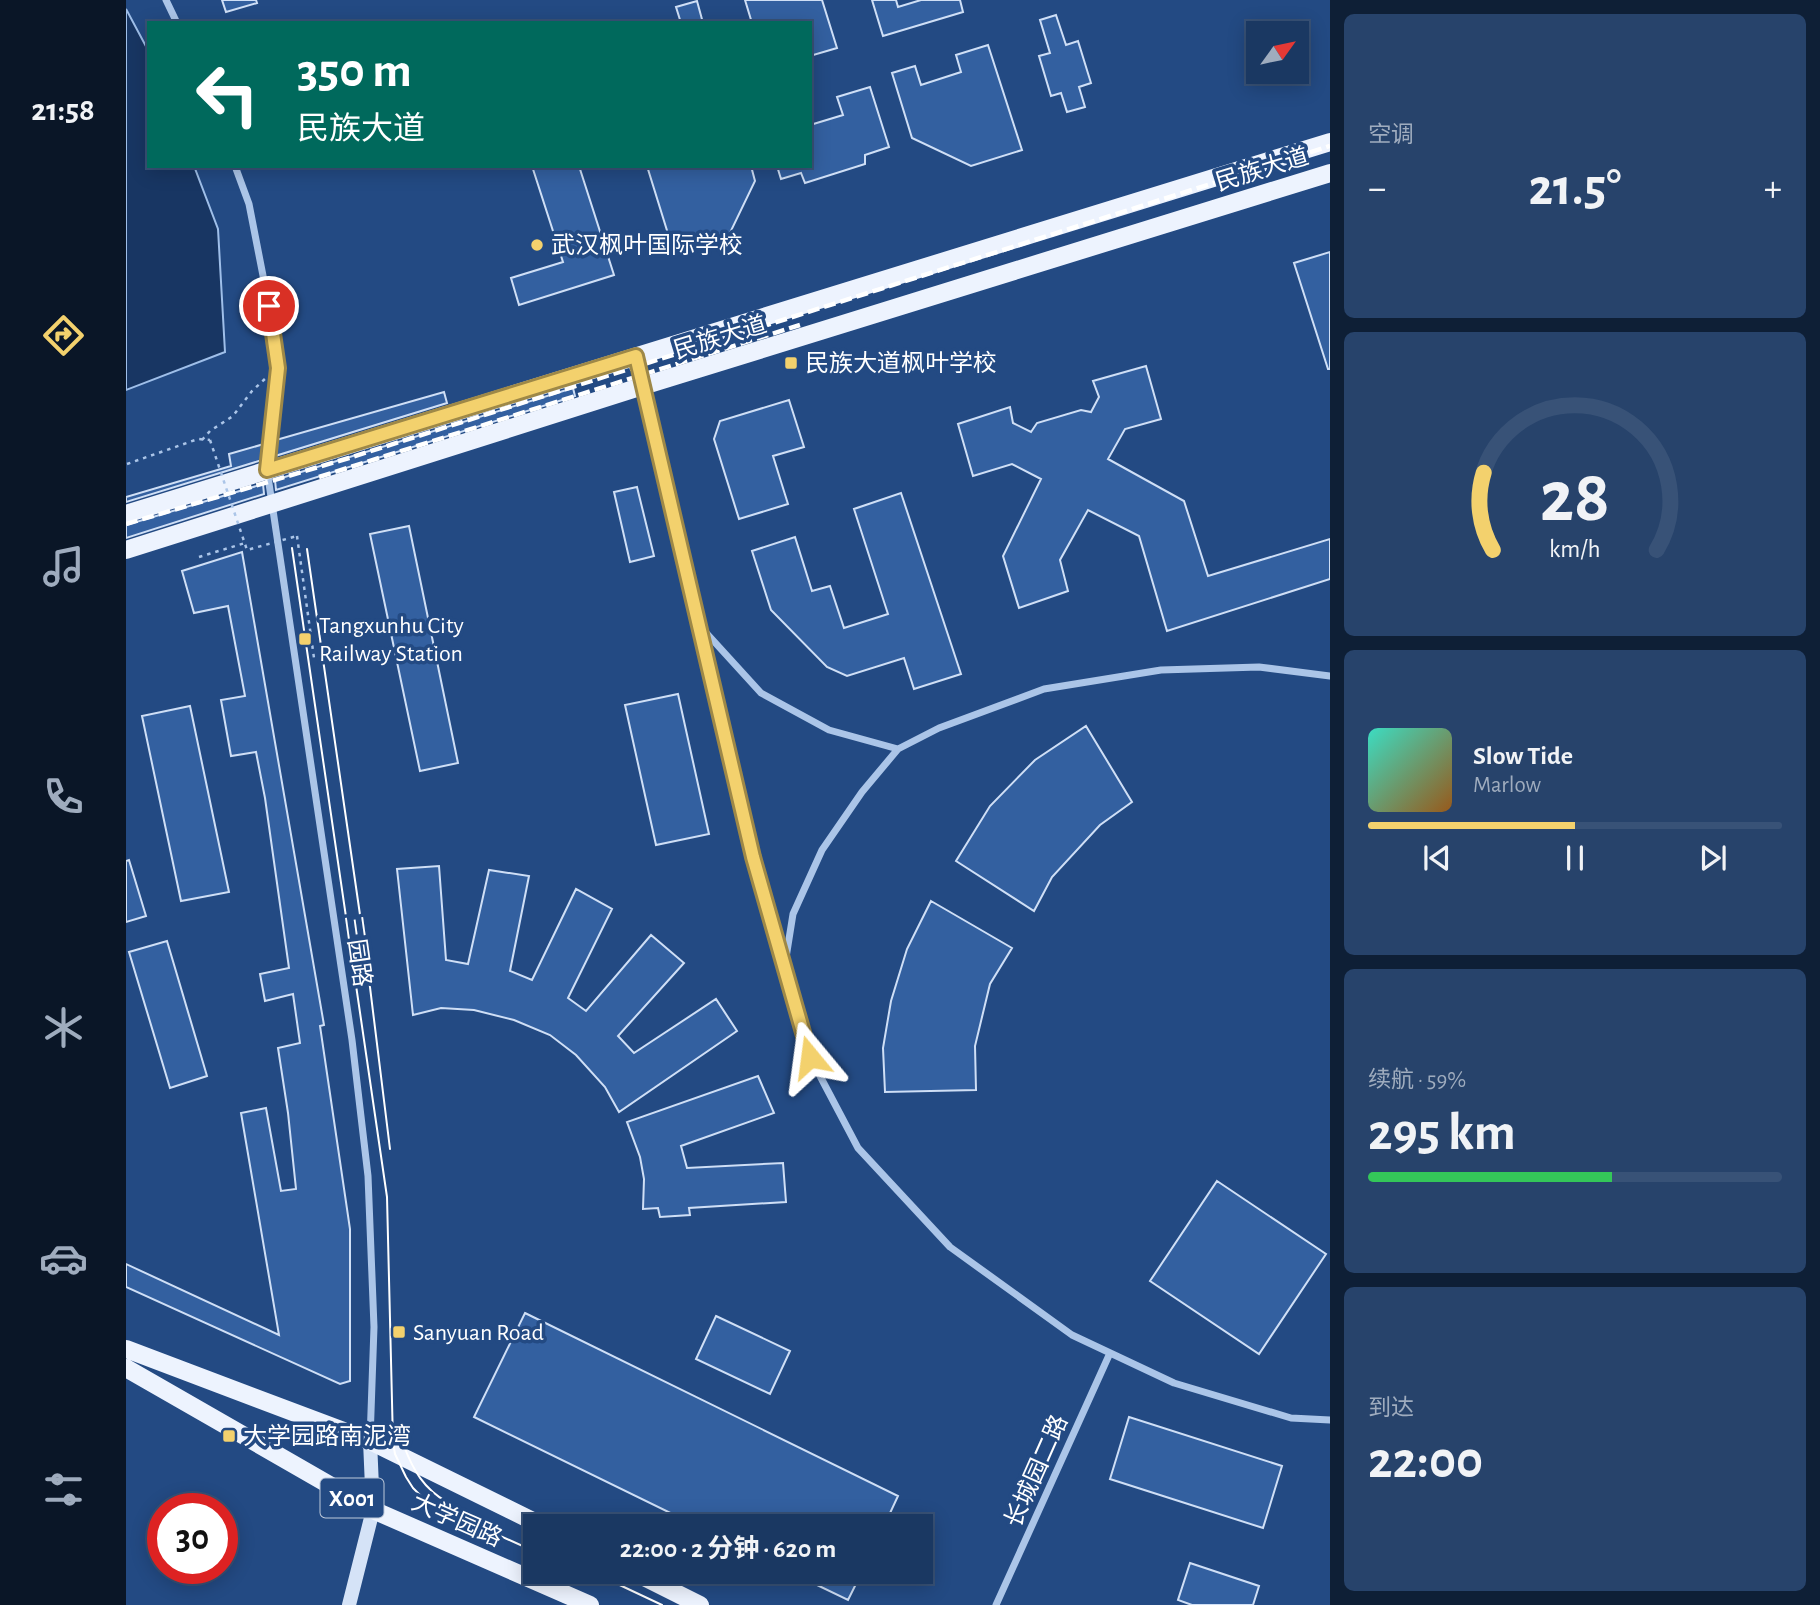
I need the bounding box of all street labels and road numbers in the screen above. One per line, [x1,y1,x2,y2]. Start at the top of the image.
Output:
street label: 民族大道 [1212,143,1312,195]
street label: 民族大道 [670,311,770,363]
street label: 三园路 [340,914,376,988]
street label: 长城园二路 [1000,1411,1072,1531]
road number: X001 [320,1478,384,1518]
street label: 大学园路 [408,1489,506,1551]

